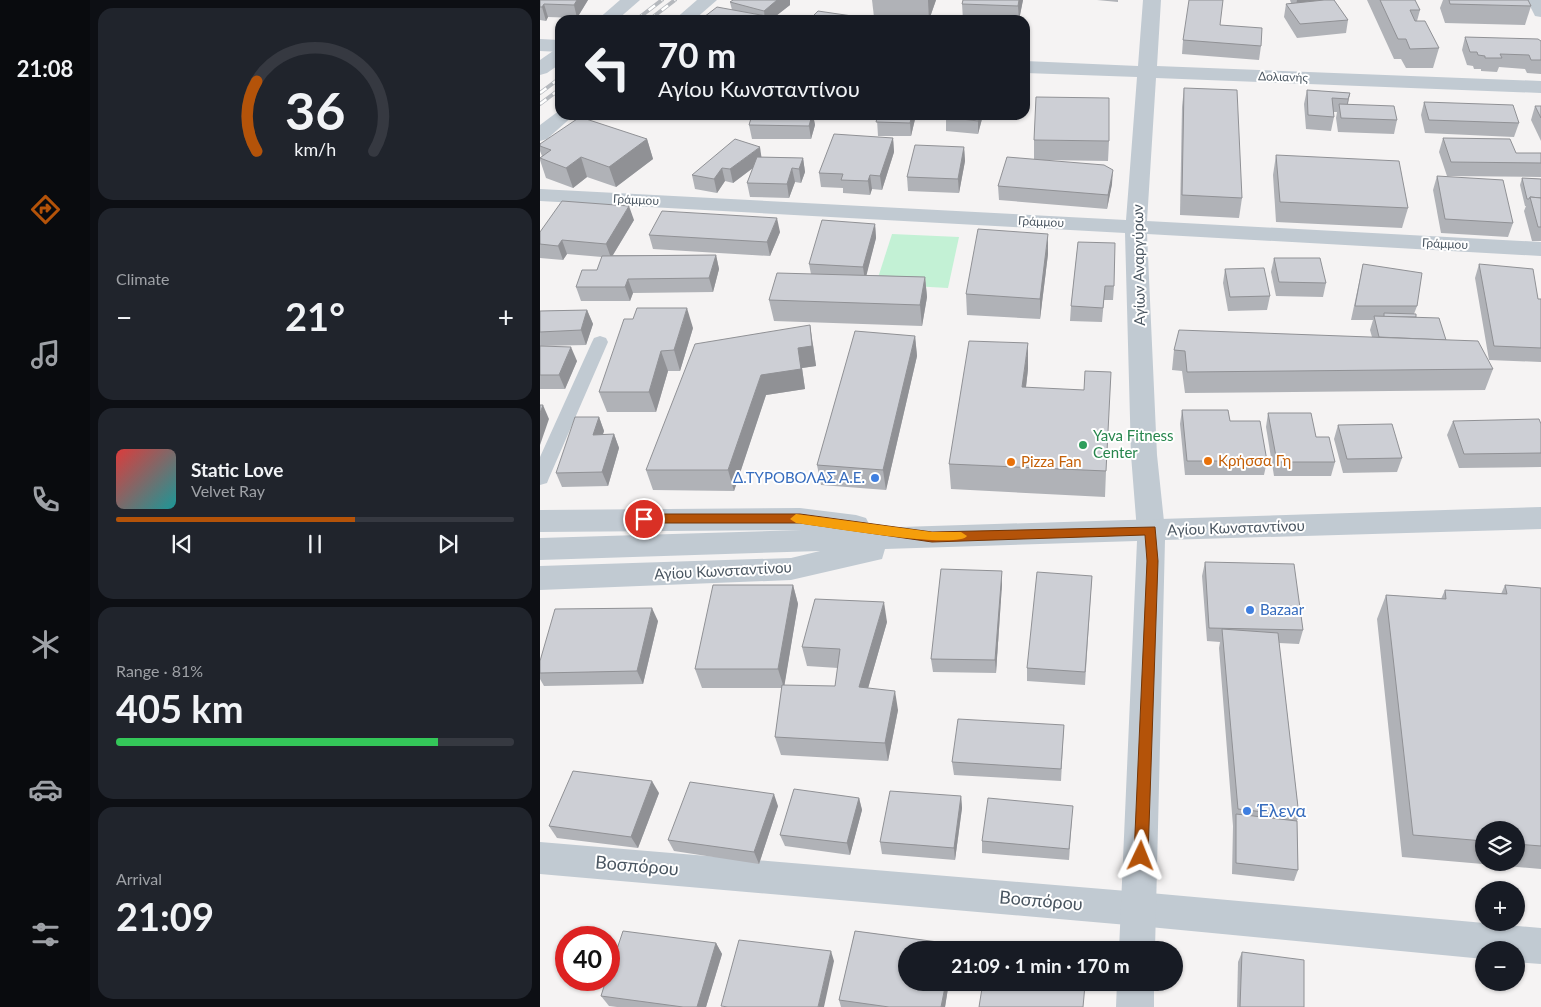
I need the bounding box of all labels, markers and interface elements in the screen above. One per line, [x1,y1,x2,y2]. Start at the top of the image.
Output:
text: 70 m [658,33,736,75]
icon: left [575,35,640,100]
text: 21:08 [17,55,73,82]
street label: Δολιανής [1258,68,1309,85]
text: Αγίου Κωνσταντίνου [658,75,860,102]
text: 36 [285,79,345,141]
text: km/h [294,138,336,160]
street label: Γράμμου [613,191,659,208]
icon: directions [28,192,63,227]
street label: Αγίων Αναργύρων [1128,204,1148,326]
street label: Γράμμου [1018,213,1064,230]
street label: Γράμμου [1422,235,1468,252]
text: Climate [116,269,169,288]
text: 21° [285,293,345,339]
text: − [116,300,132,334]
text: + [498,300,514,334]
icon: music [28,337,63,372]
place label: Yava Fitness Center [1093,426,1174,461]
marker: Yava Fitness Center [1077,439,1089,451]
place label: Κρήσσα Γη [1218,451,1291,469]
place label: Pizza Fan [1021,452,1082,470]
marker: Κρήσσα Γη [1202,455,1214,467]
marker: Pizza Fan [1005,456,1017,468]
text: Static Love [191,458,283,481]
place label: Δ.ΤΥΡΟΒΟΛΑΣ Α.Ε. [733,468,865,486]
marker: Δ.ΤΥΡΟΒΟΛΑΣ Α.Ε. [869,472,881,484]
text: Velvet Ray [191,481,265,500]
icon: phone [28,482,63,517]
pin [623,498,665,540]
icon: arrive [630,505,658,533]
street label: Αγίου Κωνσταντίνου [1167,516,1305,538]
icon: previous [168,530,196,558]
icon: pause [301,530,329,558]
icon: next [434,530,462,558]
street label: Αγίου Κωνσταντίνου [654,557,792,583]
place label: Bazaar [1260,600,1305,618]
marker: Bazaar [1244,604,1256,616]
icon: climate [28,627,63,662]
text: Range · 81% [116,661,203,680]
text: 405 km [116,685,244,731]
icon: car [28,772,63,807]
place label: Έλενα [1257,799,1307,821]
marker: Έλενα [1241,805,1253,817]
map controls [1475,821,1525,991]
button: layers [1475,821,1525,871]
position arrow [1114,829,1166,881]
street label: Βοσπόρου [594,850,680,880]
text: Arrival [116,869,162,888]
button: + [1475,881,1525,931]
street label: Βοσπόρου [998,885,1084,915]
text: 21:09 [116,893,214,939]
icon: filters [28,917,63,952]
speed limit sign: 40 [555,926,620,991]
button: − [1475,941,1525,991]
text: 21:09 · 1 min · 170 m [951,954,1130,977]

